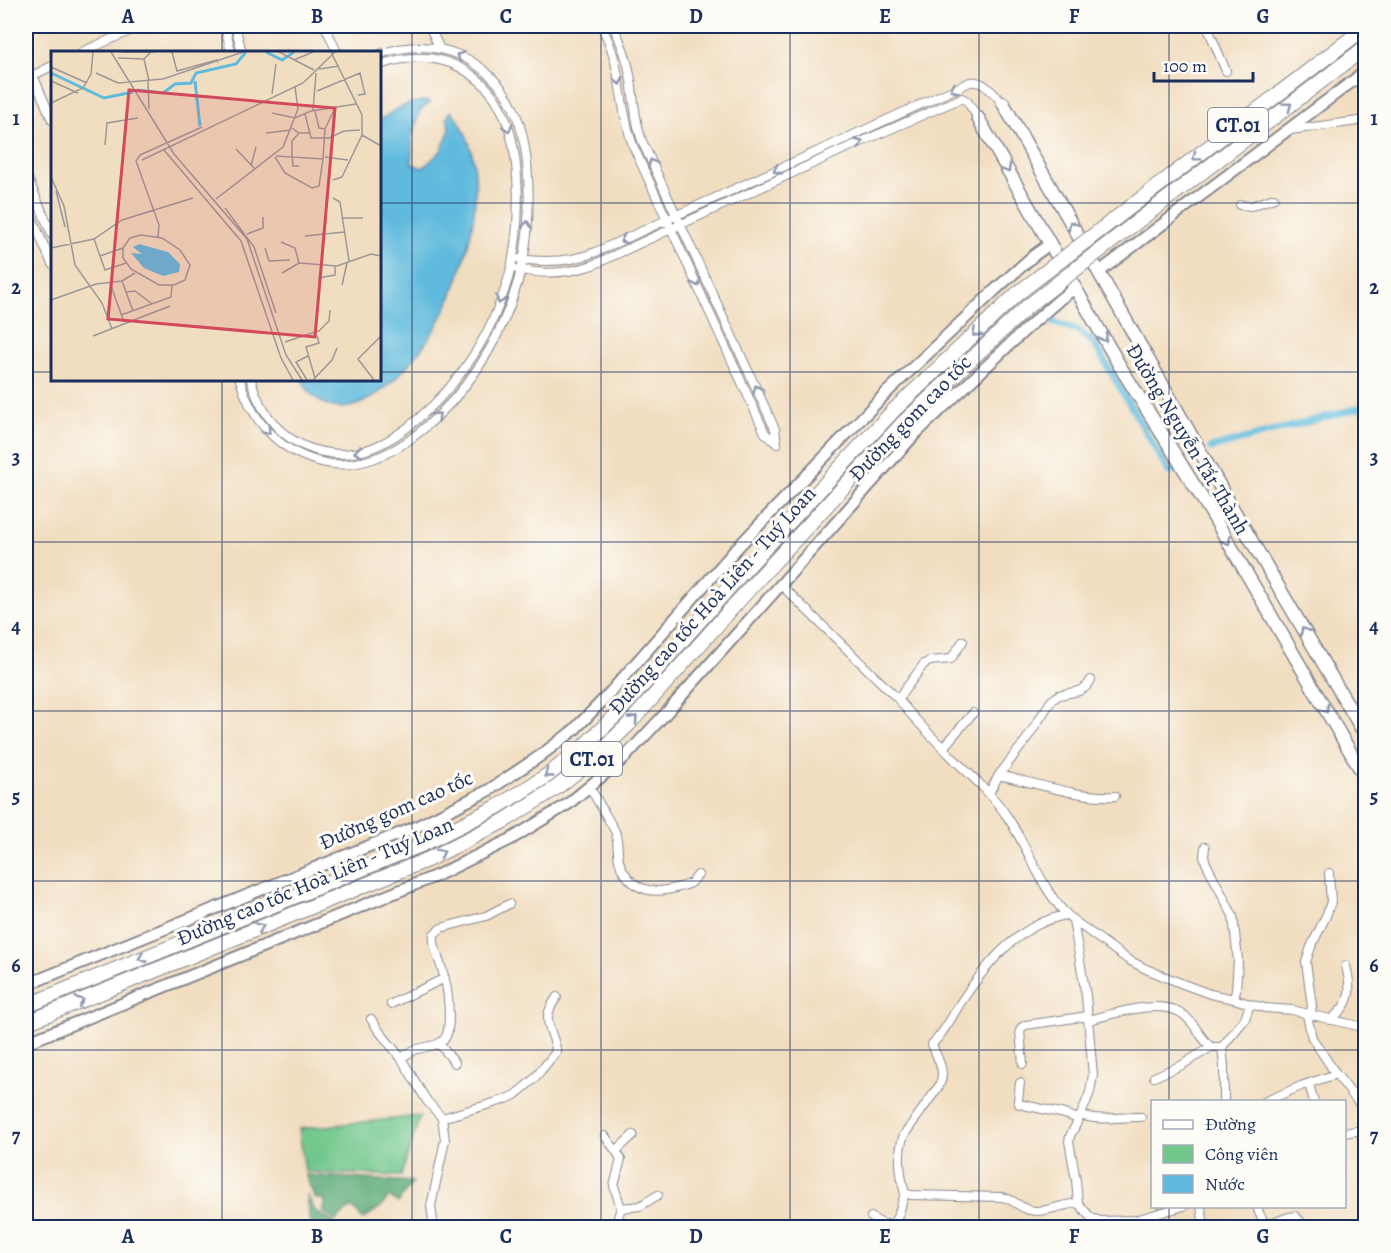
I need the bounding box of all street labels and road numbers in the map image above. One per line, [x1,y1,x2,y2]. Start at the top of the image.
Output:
road number: CT.01 [1208,108,1268,142]
street label: Đường Nguyễn Tất Thành [1120,338,1256,540]
street label: Đường gom cao tốc [842,349,978,487]
street label: Đường cao tốc Hoà Liên - Tuý Loan [602,480,822,720]
road number: CT.01 [562,742,622,776]
street label: Đường gom cao tốc [315,763,477,856]
street label: Đường cao tốc Hoà Liên - Tuý Loan [172,810,458,952]

